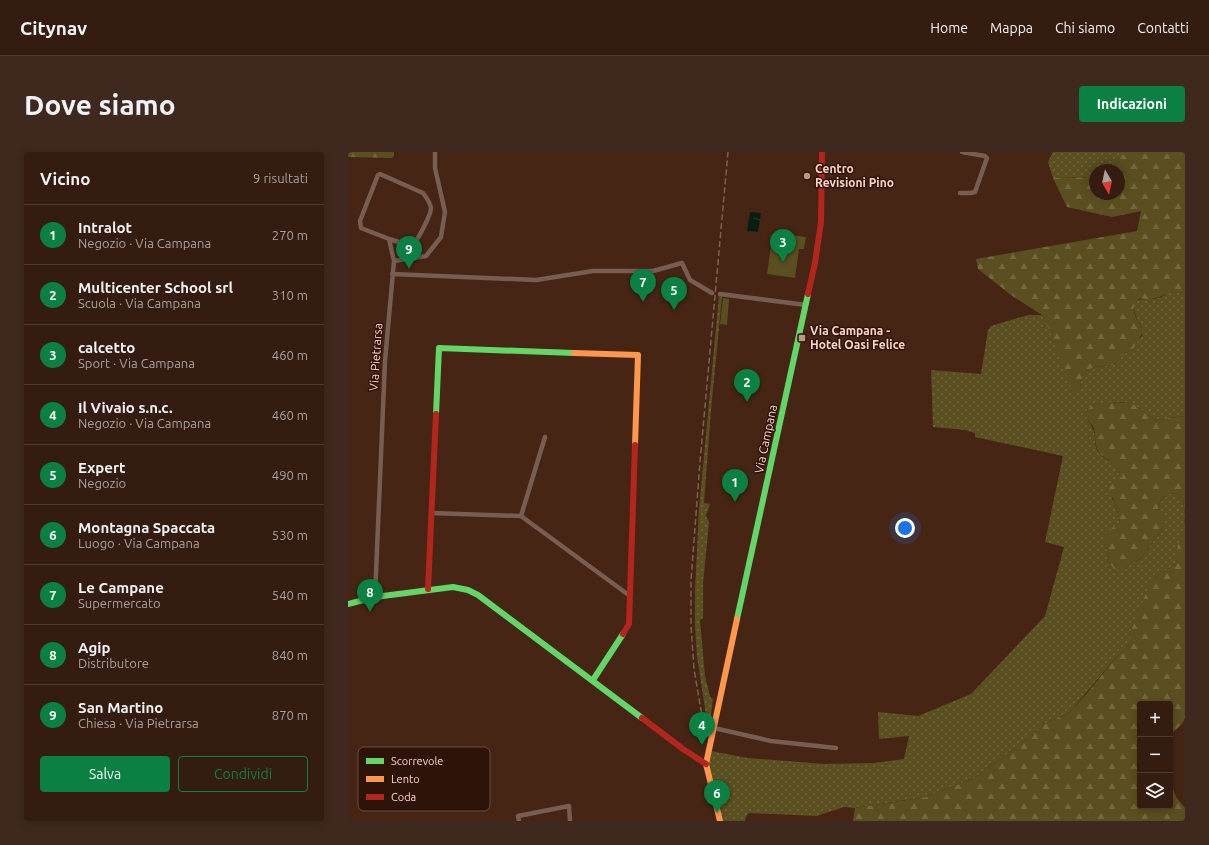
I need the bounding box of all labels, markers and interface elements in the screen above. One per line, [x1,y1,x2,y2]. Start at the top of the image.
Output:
text: Citynav [20,17,87,39]
text: Home [930,20,968,36]
text: Mappa [990,20,1033,36]
text: Chi siamo [1055,20,1115,36]
text: Contatti [1137,20,1189,36]
button: Indicazioni [1079,86,1185,122]
text: Dove siamo [24,89,176,120]
place label: Centro Revisioni Pino [815,162,894,189]
north arrow [1089,164,1125,200]
text: Vicino [40,169,90,188]
text: 9 risultati [253,171,308,185]
marker: Centro Revisioni Pino [802,171,812,181]
text: Intralot [78,219,132,236]
text: 1 [49,228,57,242]
text: 270 m [272,228,308,242]
pin: 3 [770,229,796,262]
text: Negozio · Via Campana [78,236,211,250]
pin: 9 [396,236,422,269]
pin: 7 [630,269,656,302]
pin: 5 [661,277,687,310]
text: Multicenter School srl [78,279,233,296]
text: 2 [49,288,57,302]
text: 310 m [272,288,308,302]
text: Scuola · Via Campana [78,296,201,310]
street label: Via Pietrarsa [367,323,384,391]
place label: Via Campana - Hotel Oasi Felice [810,324,905,351]
marker: Via Campana - Hotel Oasi Felice [797,333,807,343]
text: calcetto [78,339,135,356]
text: 3 [49,348,57,362]
text: 460 m [272,348,308,362]
text: Sport · Via Campana [78,356,195,370]
pin: 2 [734,369,760,402]
text: Il Vivaio s.n.c. [78,399,173,416]
street label: Via Campana [752,403,779,474]
text: 4 [49,408,57,422]
text: 460 m [272,408,308,422]
text: Negozio · Via Campana [78,416,211,430]
text: Expert [78,459,126,476]
text: 5 [49,468,57,482]
text: 490 m [272,468,308,482]
pin: 1 [722,469,748,502]
text: Negozio [78,476,126,490]
your location [895,518,915,538]
text: Montagna Spaccata [78,519,215,536]
text: 6 [49,528,57,542]
text: 530 m [272,528,308,542]
text: Luogo · Via Campana [78,536,200,550]
text: Le Campane [78,579,164,596]
pin: 8 [357,579,383,612]
text: 7 [49,588,57,602]
text: 540 m [272,588,308,602]
text: Supermercato [78,596,161,610]
text: Agip [78,639,110,656]
text: 8 [49,648,57,662]
text: 840 m [272,648,308,662]
text: Distributore [78,656,149,670]
text: San Martino [78,699,163,716]
map controls [1137,701,1173,809]
button: + [1137,701,1173,737]
text: 9 [49,708,57,722]
text: 870 m [272,708,308,722]
pin: 4 [689,712,715,745]
text: Chiesa · Via Pietrarsa [78,716,199,730]
button: − [1137,737,1173,773]
legend [358,747,490,811]
text: Scorrevole [391,755,443,767]
button: Salva [40,756,170,792]
button: Condividi [178,756,308,792]
text: Lento [391,773,420,785]
button: layers [1137,773,1173,809]
pin: 6 [704,780,730,813]
text: Coda [391,791,416,803]

